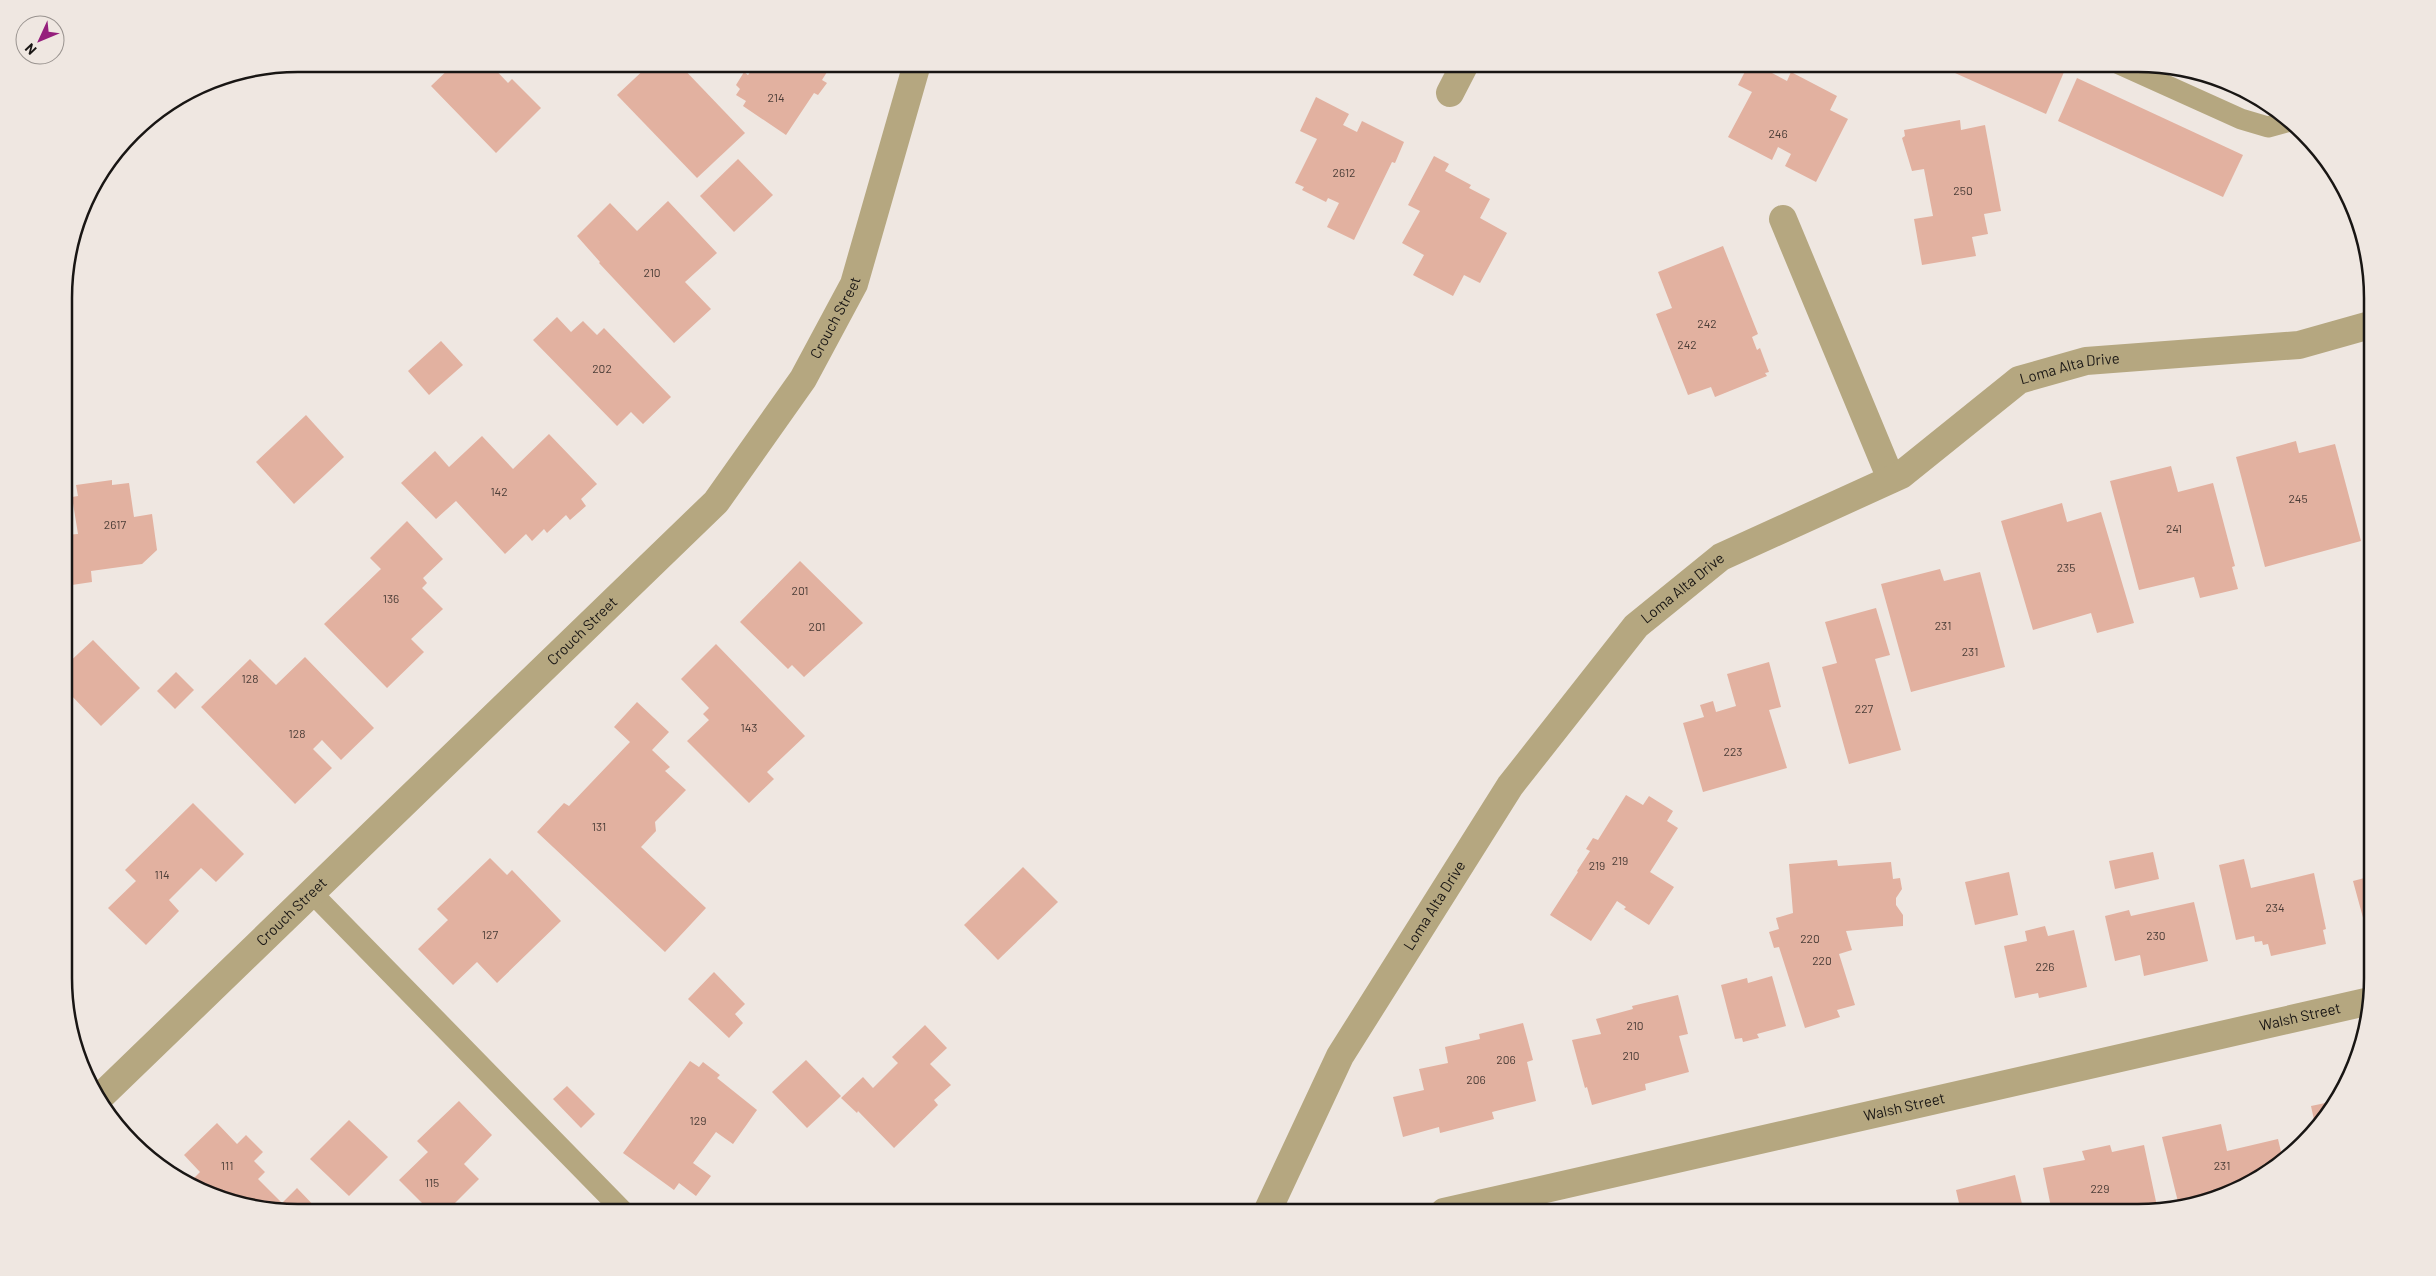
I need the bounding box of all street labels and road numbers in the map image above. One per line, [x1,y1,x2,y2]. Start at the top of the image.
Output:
street label: Crouch Street [806,275,864,361]
street label: Loma Alta Drive [2018,349,2120,387]
street label: Loma Alta Drive [1637,548,1727,627]
street label: Crouch Street [543,592,620,668]
street label: Loma Alta Drive [1399,857,1469,953]
street label: Crouch Street [252,873,330,949]
street label: Walsh Street [2257,998,2342,1034]
street label: Walsh Street [1862,1088,1946,1124]

